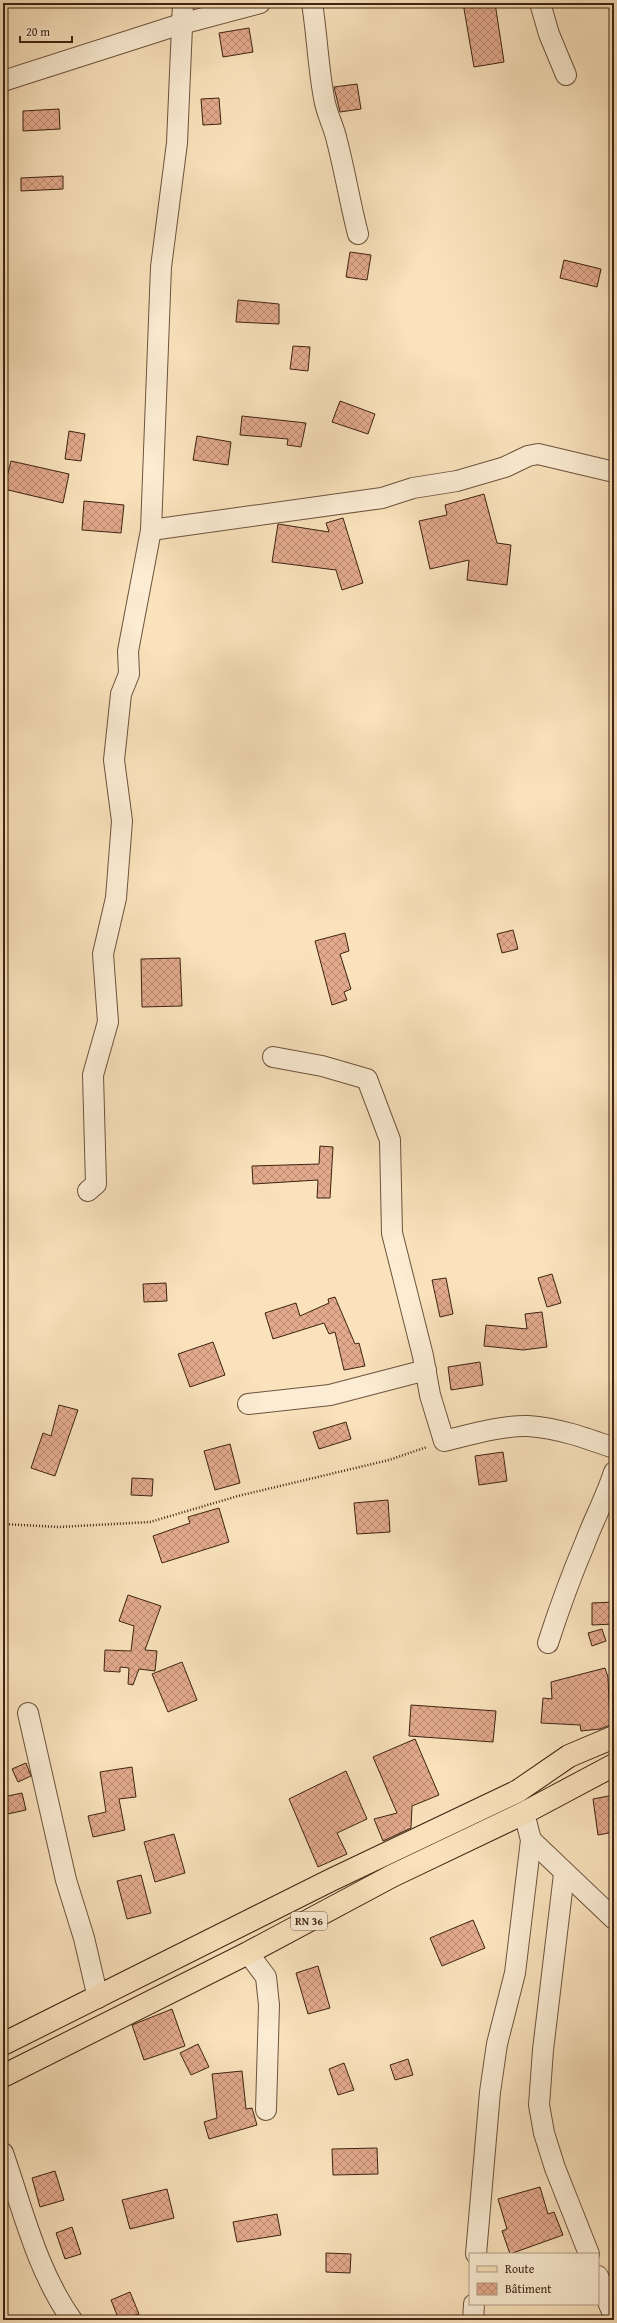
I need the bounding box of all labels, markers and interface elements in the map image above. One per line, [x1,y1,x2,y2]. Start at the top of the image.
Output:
scale bar [20,18,72,44]
text: 20 m [26,23,50,40]
road number: RN 36 [291,1912,327,1930]
legend [469,2253,599,2305]
text: Route [505,2260,535,2277]
text: Bâtiment [505,2280,552,2297]

